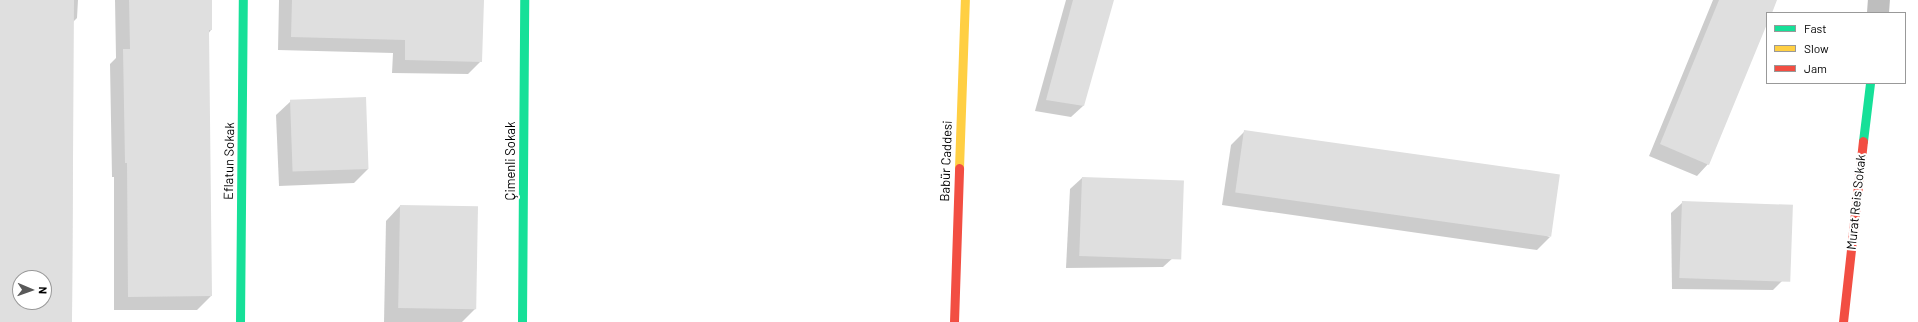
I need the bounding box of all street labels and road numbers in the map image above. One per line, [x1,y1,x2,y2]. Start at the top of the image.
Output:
street label: Babür Caddesi [937,120,955,202]
street label: Eflatun Sokak [221,122,237,200]
street label: Çimenli Sokak [502,122,518,200]
street label: Murat Reis Sokak [1843,153,1869,251]

